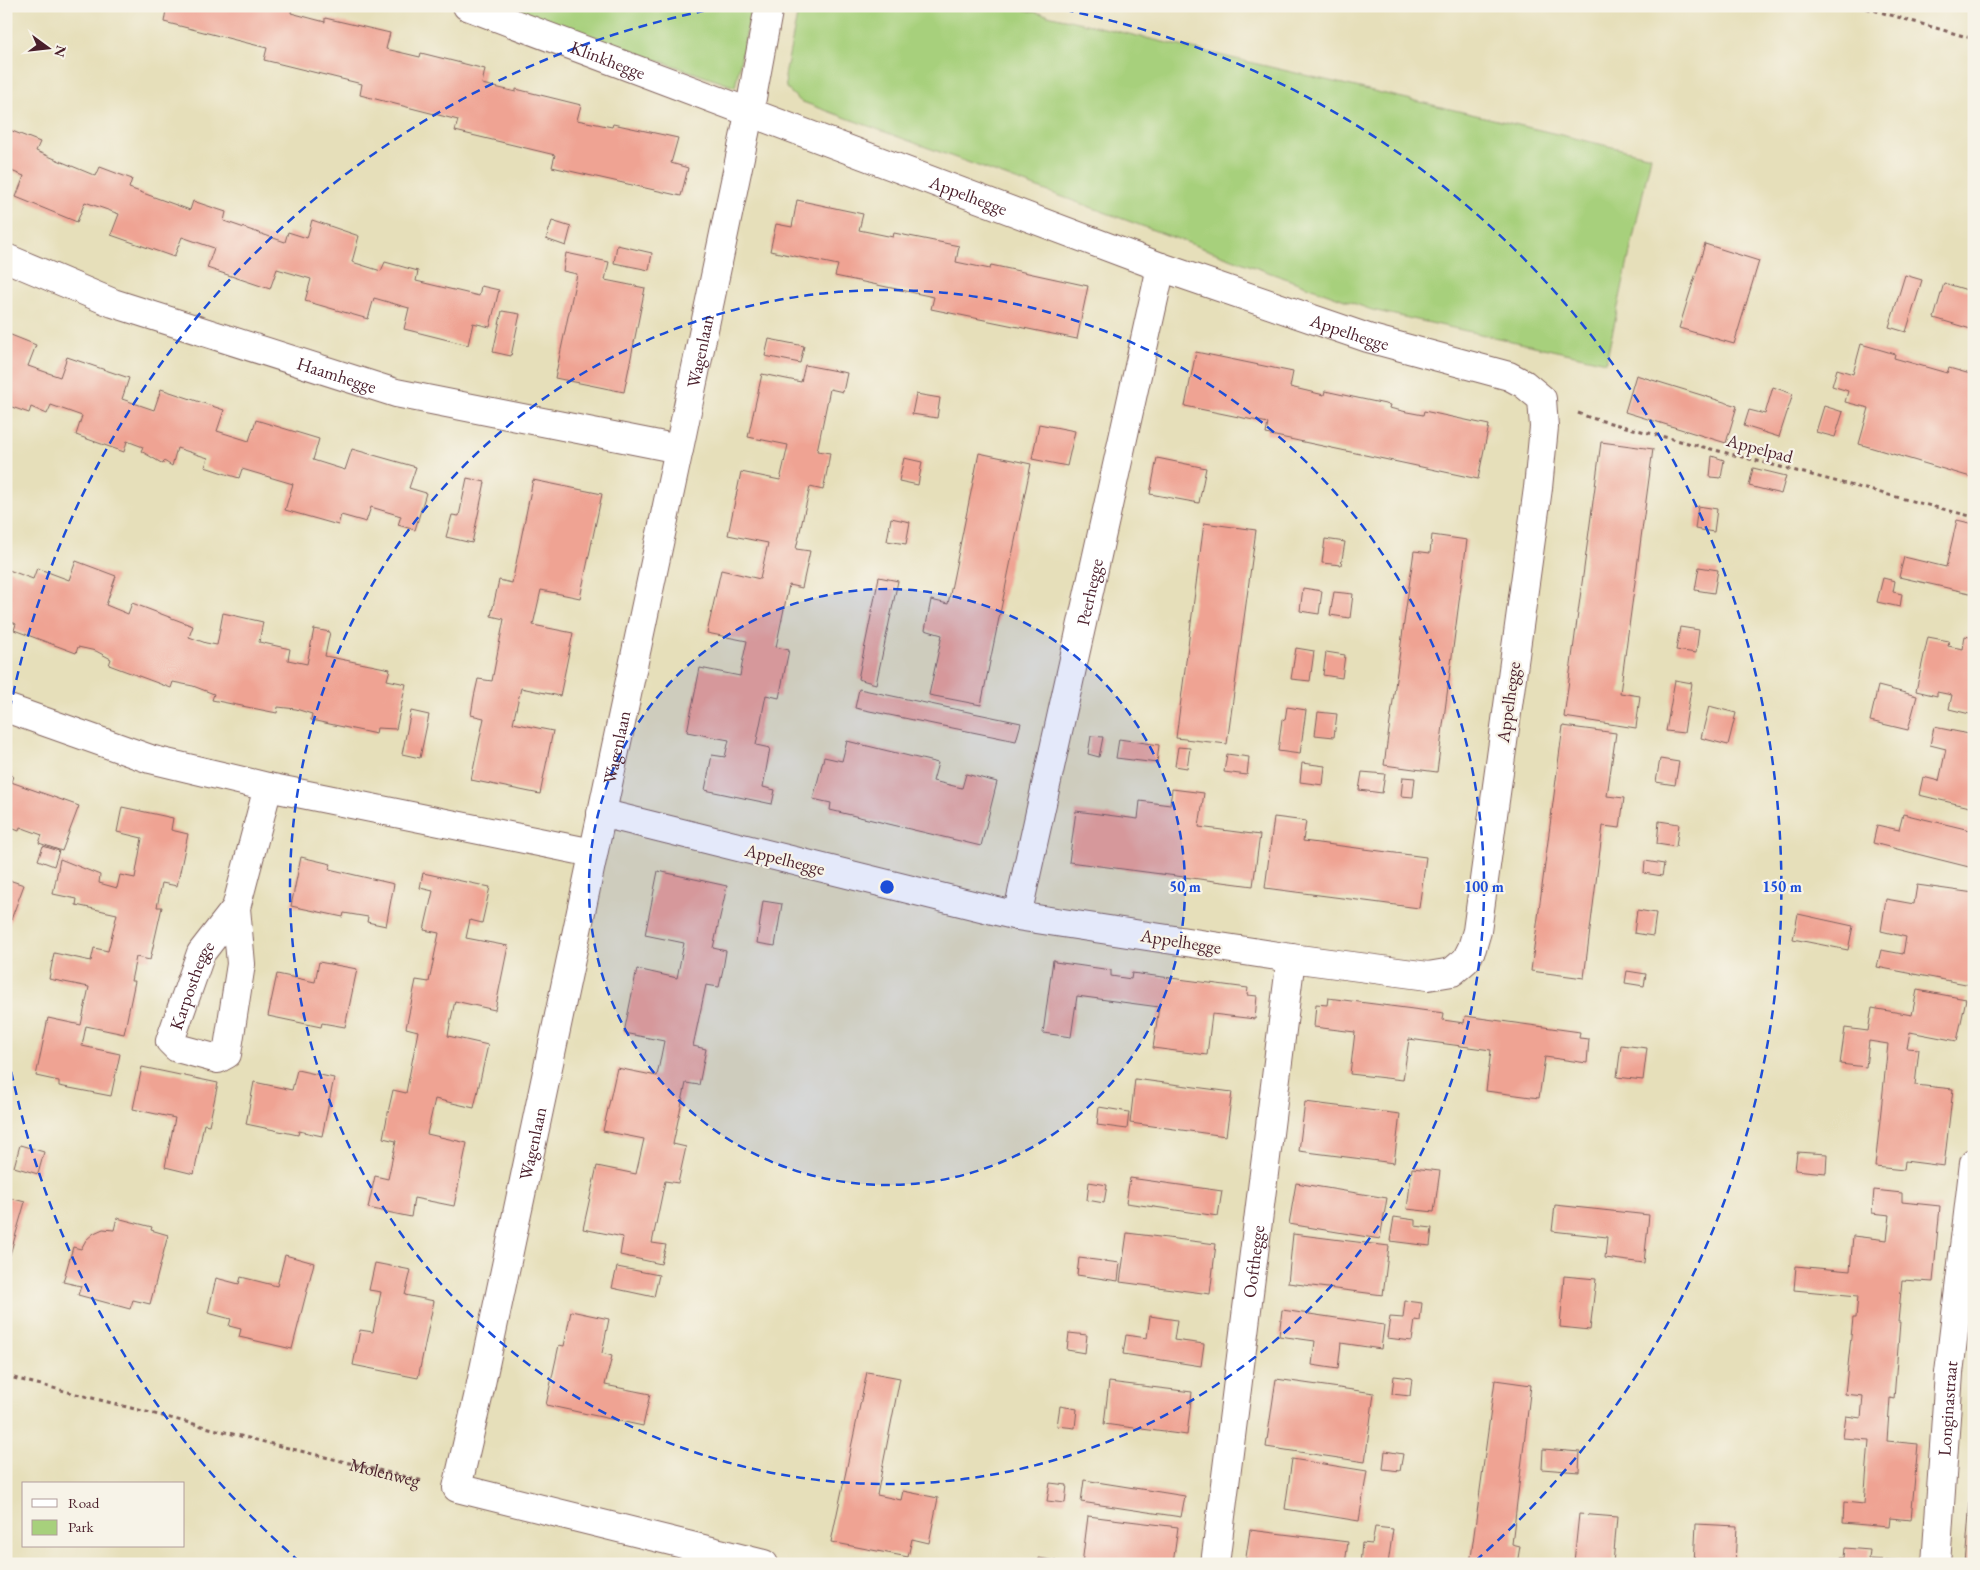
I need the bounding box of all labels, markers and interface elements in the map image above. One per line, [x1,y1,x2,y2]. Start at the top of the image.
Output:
north arrow [22,22,72,72]
street label: Klinkhegge [568,35,649,84]
text: N [50,44,71,60]
street label: Appelhegge [926,169,1011,220]
street label: Appelhegge [1307,307,1392,355]
street label: Wagenlaan [681,312,718,390]
street label: Haamhegge [294,351,379,398]
street label: Appelpad [1723,428,1797,468]
street label: Peerhegge [1070,556,1108,628]
street label: Appelhegge [1491,660,1525,745]
street label: Wagenlaan [597,708,635,786]
street label: Appelhegge [742,838,827,880]
text: 50 m [1169,877,1201,896]
text: 100 m [1464,877,1504,896]
text: 150 m [1762,877,1802,896]
centre of rings [878,878,896,896]
street label: Appelhegge [1138,923,1223,959]
street label: Karposthegge [163,935,219,1033]
street label: Wagenlaan [513,1104,551,1182]
street label: Oofthegge [1237,1224,1269,1299]
street label: Longinastraat [1932,1359,1962,1457]
street label: Molenweg [348,1452,423,1491]
legend [22,1482,185,1548]
text: Road [68,1493,100,1512]
text: Park [68,1517,95,1536]

